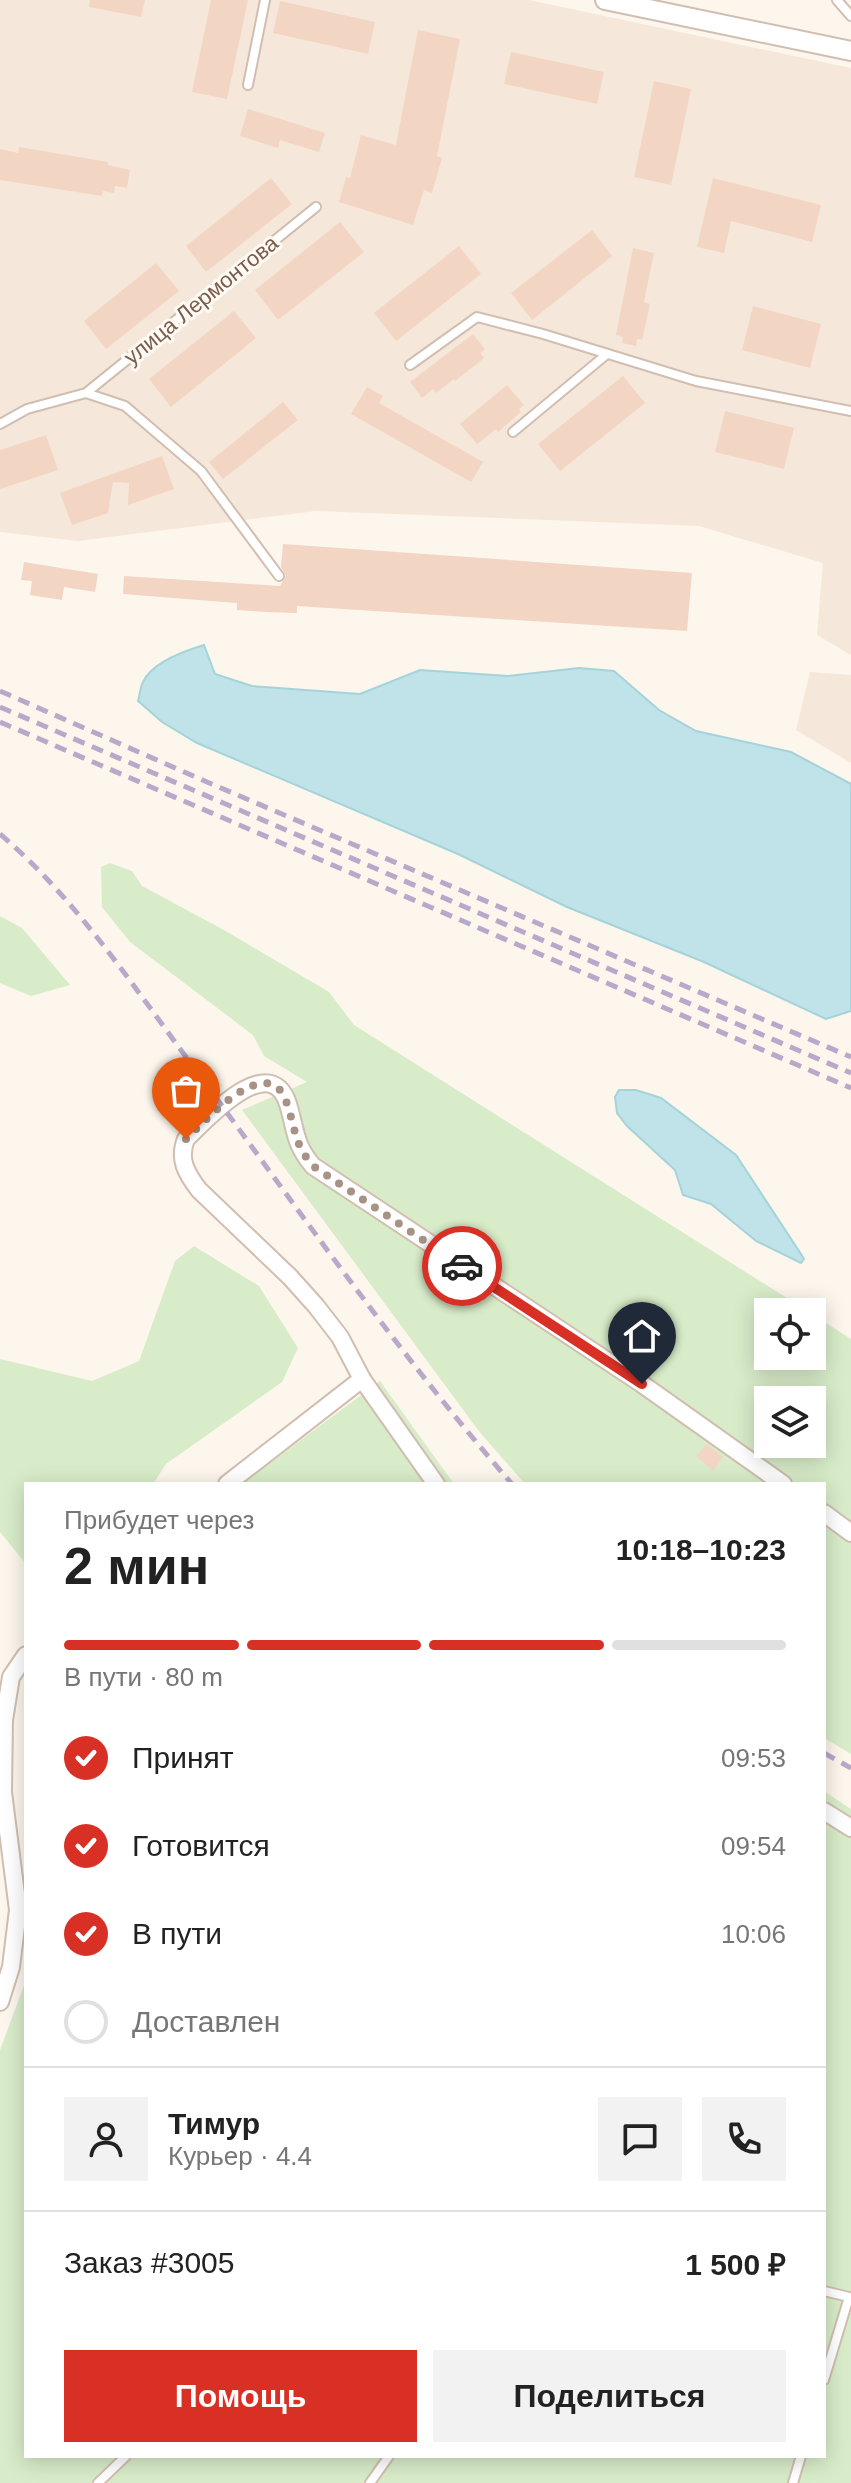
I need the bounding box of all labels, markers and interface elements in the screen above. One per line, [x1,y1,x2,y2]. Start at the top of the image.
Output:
street label: улица Лермонтова [119,230,284,370]
pin [152,1057,220,1139]
icon: bag [164,1069,208,1113]
courier [422,1226,502,1306]
icon: car [440,1244,484,1288]
map controls [754,1298,826,1458]
button: locate [754,1298,826,1370]
pin [608,1302,676,1384]
icon: home [620,1314,664,1358]
button: layers [754,1386,826,1458]
text: Прибудет через [64,1505,254,1535]
text: 10:18–10:23 [616,1533,786,1566]
text: 2 мин [64,1537,209,1595]
text: В пути · 80 m [64,1662,223,1692]
icon: check [64,1736,108,1780]
text: Принят [132,1741,234,1774]
text: 09:53 [721,1743,786,1773]
icon: check [64,1824,108,1868]
text: Готовится [132,1829,270,1862]
text: 09:54 [721,1831,786,1861]
icon: check [64,1912,108,1956]
text: В пути [132,1917,222,1950]
text: 10:06 [721,1919,786,1949]
text: Доставлен [132,2005,280,2038]
button: person [64,2097,148,2181]
button: chat [598,2097,682,2181]
button: phone [702,2097,786,2181]
text: Тимур [168,2107,260,2140]
text: Курьер · 4.4 [168,2141,312,2171]
text: Заказ #3005 [64,2246,234,2279]
text: 1 500 ₽ [685,2248,786,2281]
button: Помощь [64,2350,417,2442]
button: Поделиться [433,2350,786,2442]

